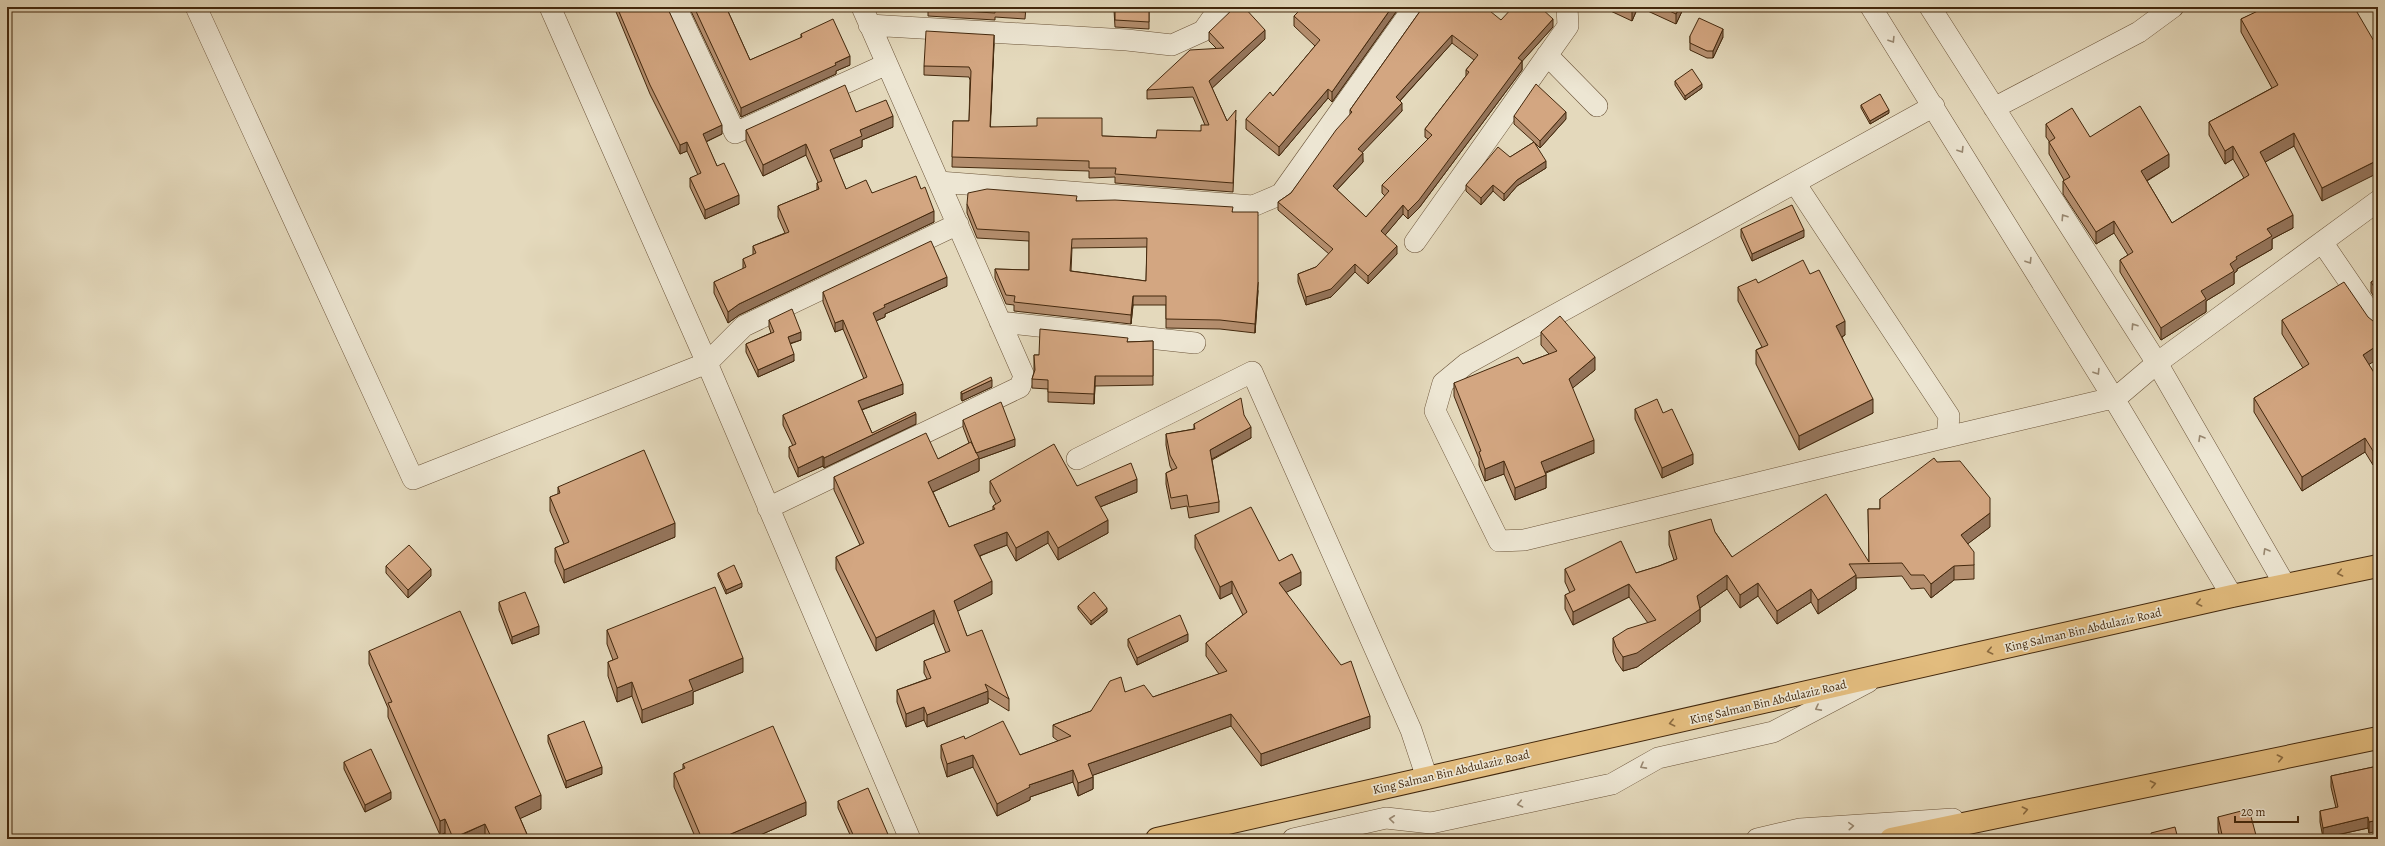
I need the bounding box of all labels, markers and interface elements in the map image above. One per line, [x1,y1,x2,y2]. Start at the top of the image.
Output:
one-way arrow [1887,36,1895,43]
one-way arrow [1956,146,1964,153]
one-way arrow [2061,214,2069,221]
one-way arrow [2025,257,2032,264]
one-way arrow [2132,324,2139,331]
one-way arrow [2093,368,2100,375]
one-way arrow [2198,435,2205,442]
one-way arrow [2263,548,2270,555]
one-way arrow [2337,569,2343,577]
one-way arrow [2196,599,2202,607]
street label: King Salman Bin Abdulaziz Road [2003,604,2164,656]
one-way arrow [1987,647,1994,655]
street label: King Salman Bin Abdulaziz Road [1688,676,1849,728]
one-way arrow [1815,703,1822,711]
one-way arrow [1669,718,1676,726]
street label: King Salman Bin Abdulaziz Road [1371,746,1532,798]
one-way arrow [2277,754,2283,762]
one-way arrow [1640,762,1647,769]
one-way arrow [2149,780,2156,789]
scale bar [2235,798,2298,824]
one-way arrow [1516,799,1523,807]
text: 20 m [2241,804,2265,820]
one-way arrow [2022,806,2028,815]
one-way arrow [1389,814,1395,823]
one-way arrow [1848,821,1854,830]

